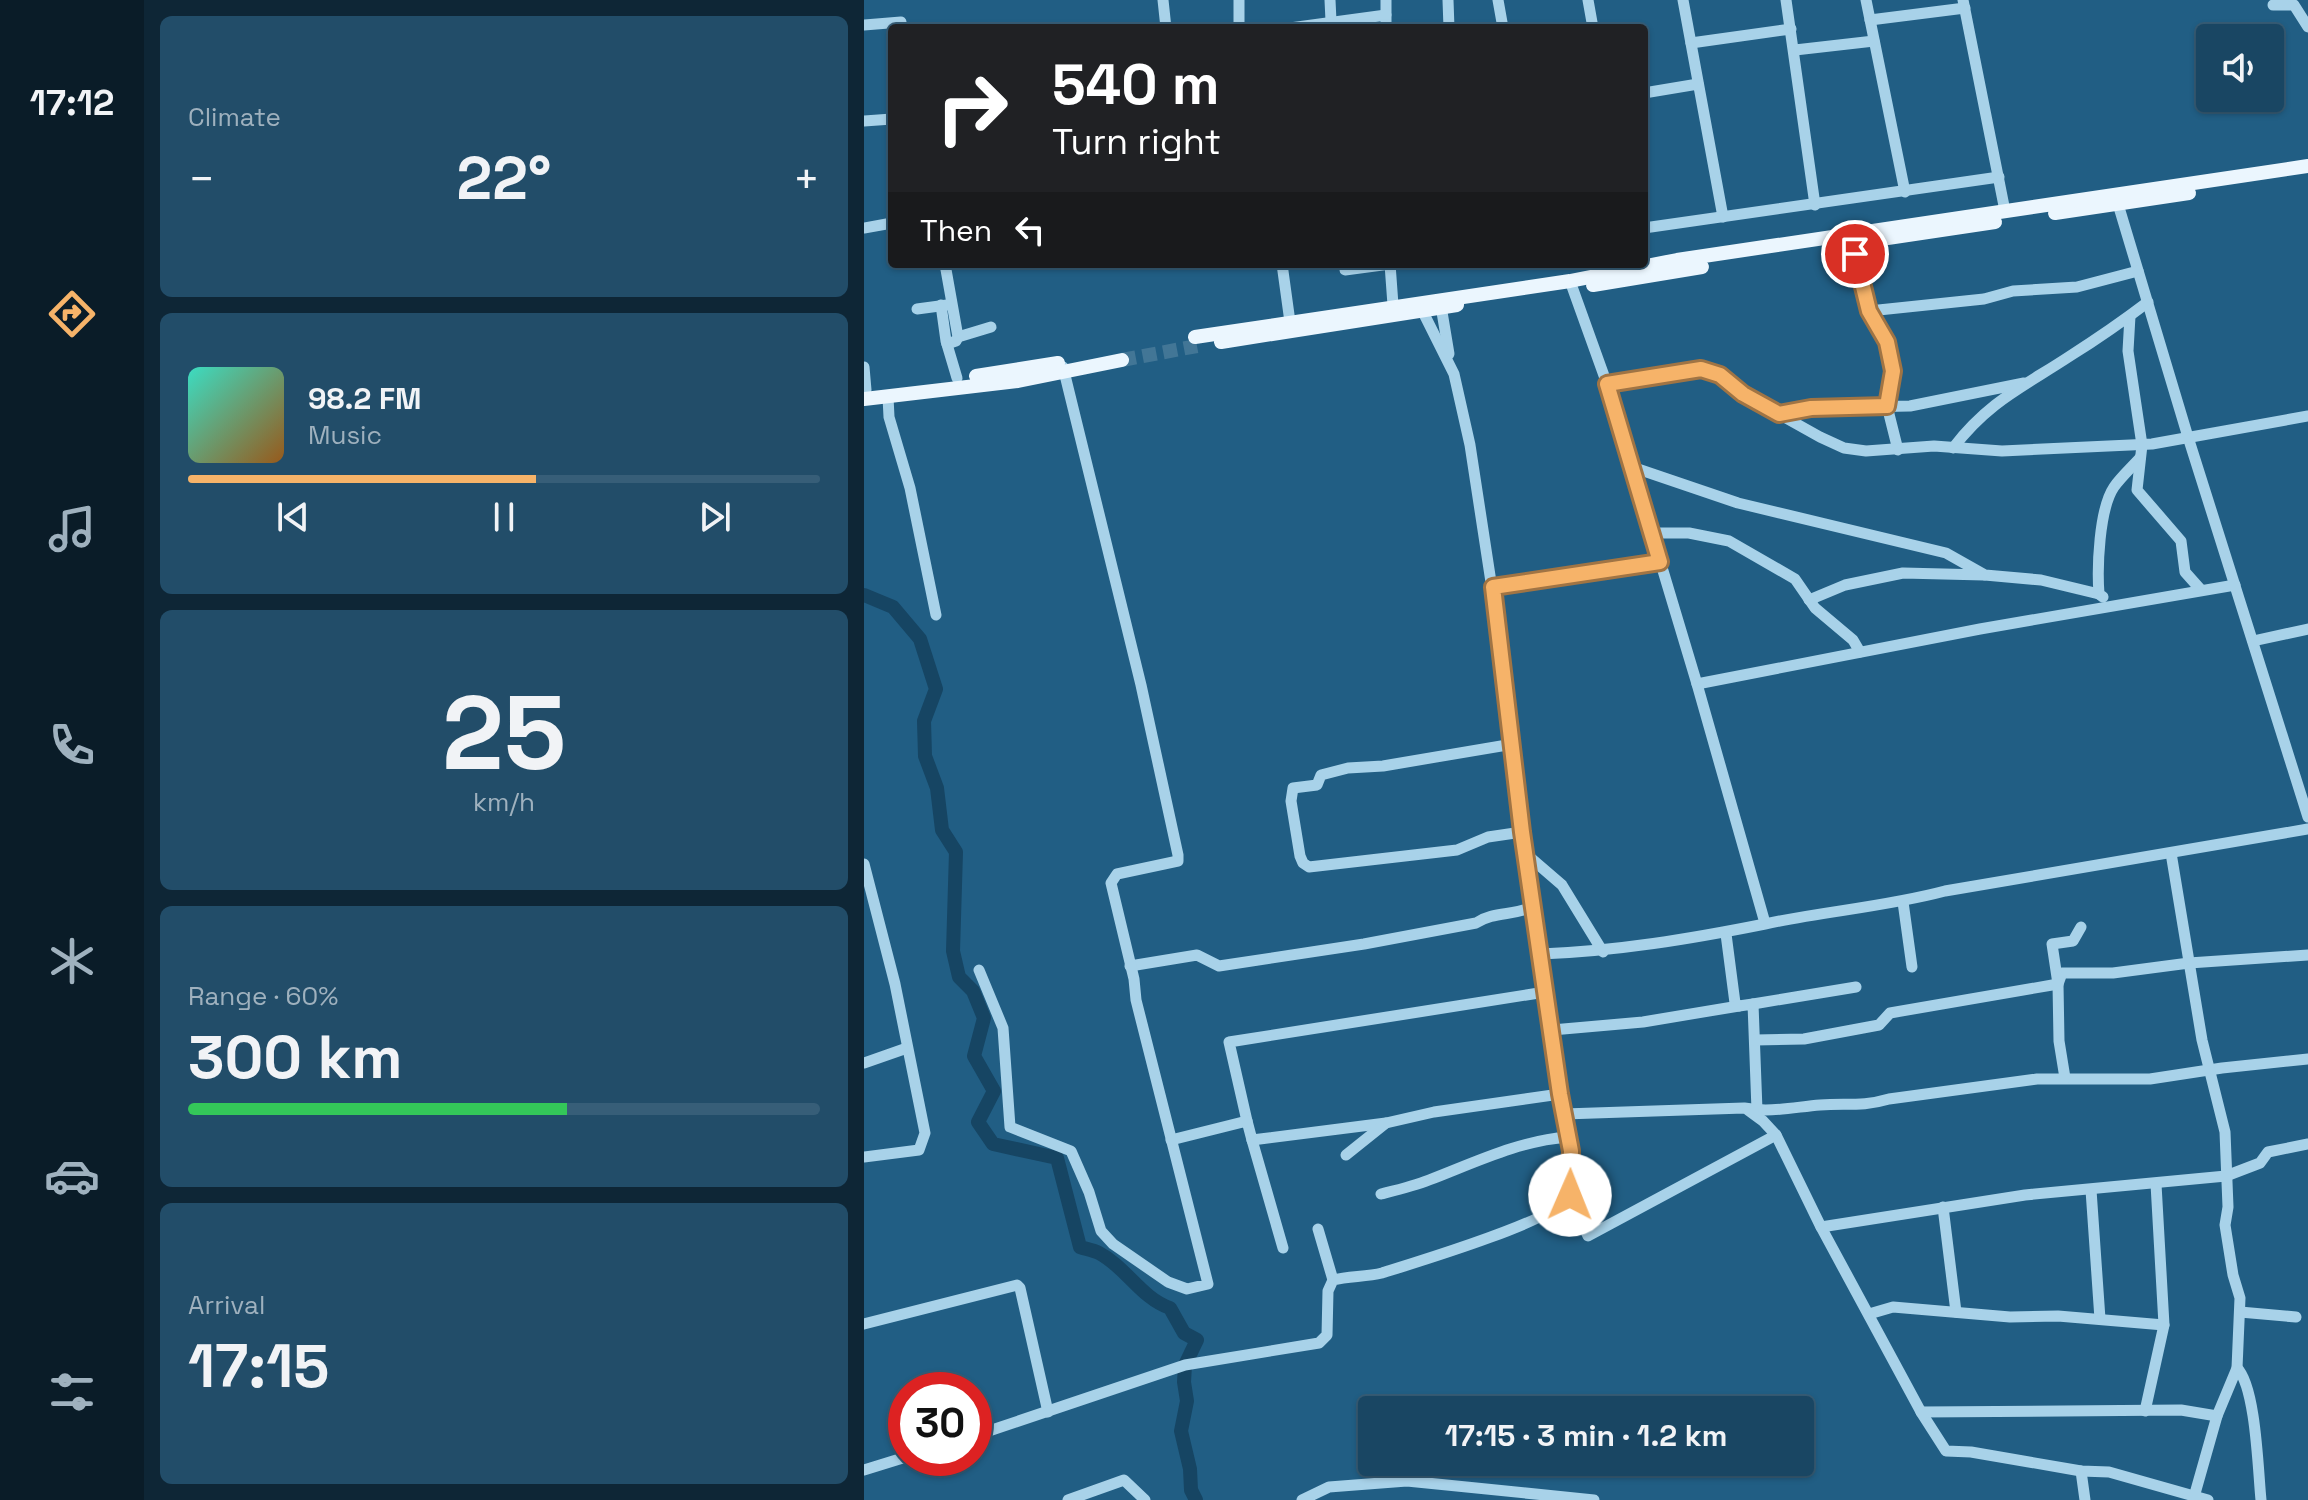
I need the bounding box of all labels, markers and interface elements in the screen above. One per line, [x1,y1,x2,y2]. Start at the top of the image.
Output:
map controls [2196,24,2284,112]
button: sound [2196,24,2284,112]
text: 540 m [1052,49,1220,120]
icon: right [920,56,1024,160]
text: 17:12 [30,80,114,126]
text: Climate [188,100,281,134]
text: Turn right [1052,119,1221,165]
text: 22° [457,140,551,217]
text: − [188,151,215,207]
text: + [793,151,820,207]
icon: left [1008,208,1052,252]
text: Then [920,211,992,250]
pin [1821,220,1889,288]
icon: arrive [1833,232,1877,276]
icon: directions [44,286,100,342]
text: 98.2 FM [308,379,421,418]
text: Music [308,418,382,452]
icon: previous [271,495,315,539]
icon: pause [482,495,526,539]
icon: next [693,495,737,539]
icon: music [44,501,100,557]
text: 25 [442,667,566,799]
icon: phone [44,717,100,773]
text: km/h [473,785,535,819]
icon: climate [44,933,100,989]
text: Range · 60% [188,979,338,1013]
text: 300 km [188,1019,403,1096]
icon: car [44,1148,100,1204]
position arrow [1528,1153,1612,1237]
text: Arrival [188,1288,265,1322]
text: 17:15 [188,1328,329,1405]
icon: filters [44,1364,100,1420]
speed limit sign: 30 [888,1372,992,1476]
text: 17:15 · 3 min · 1.2 km [1445,1416,1727,1455]

